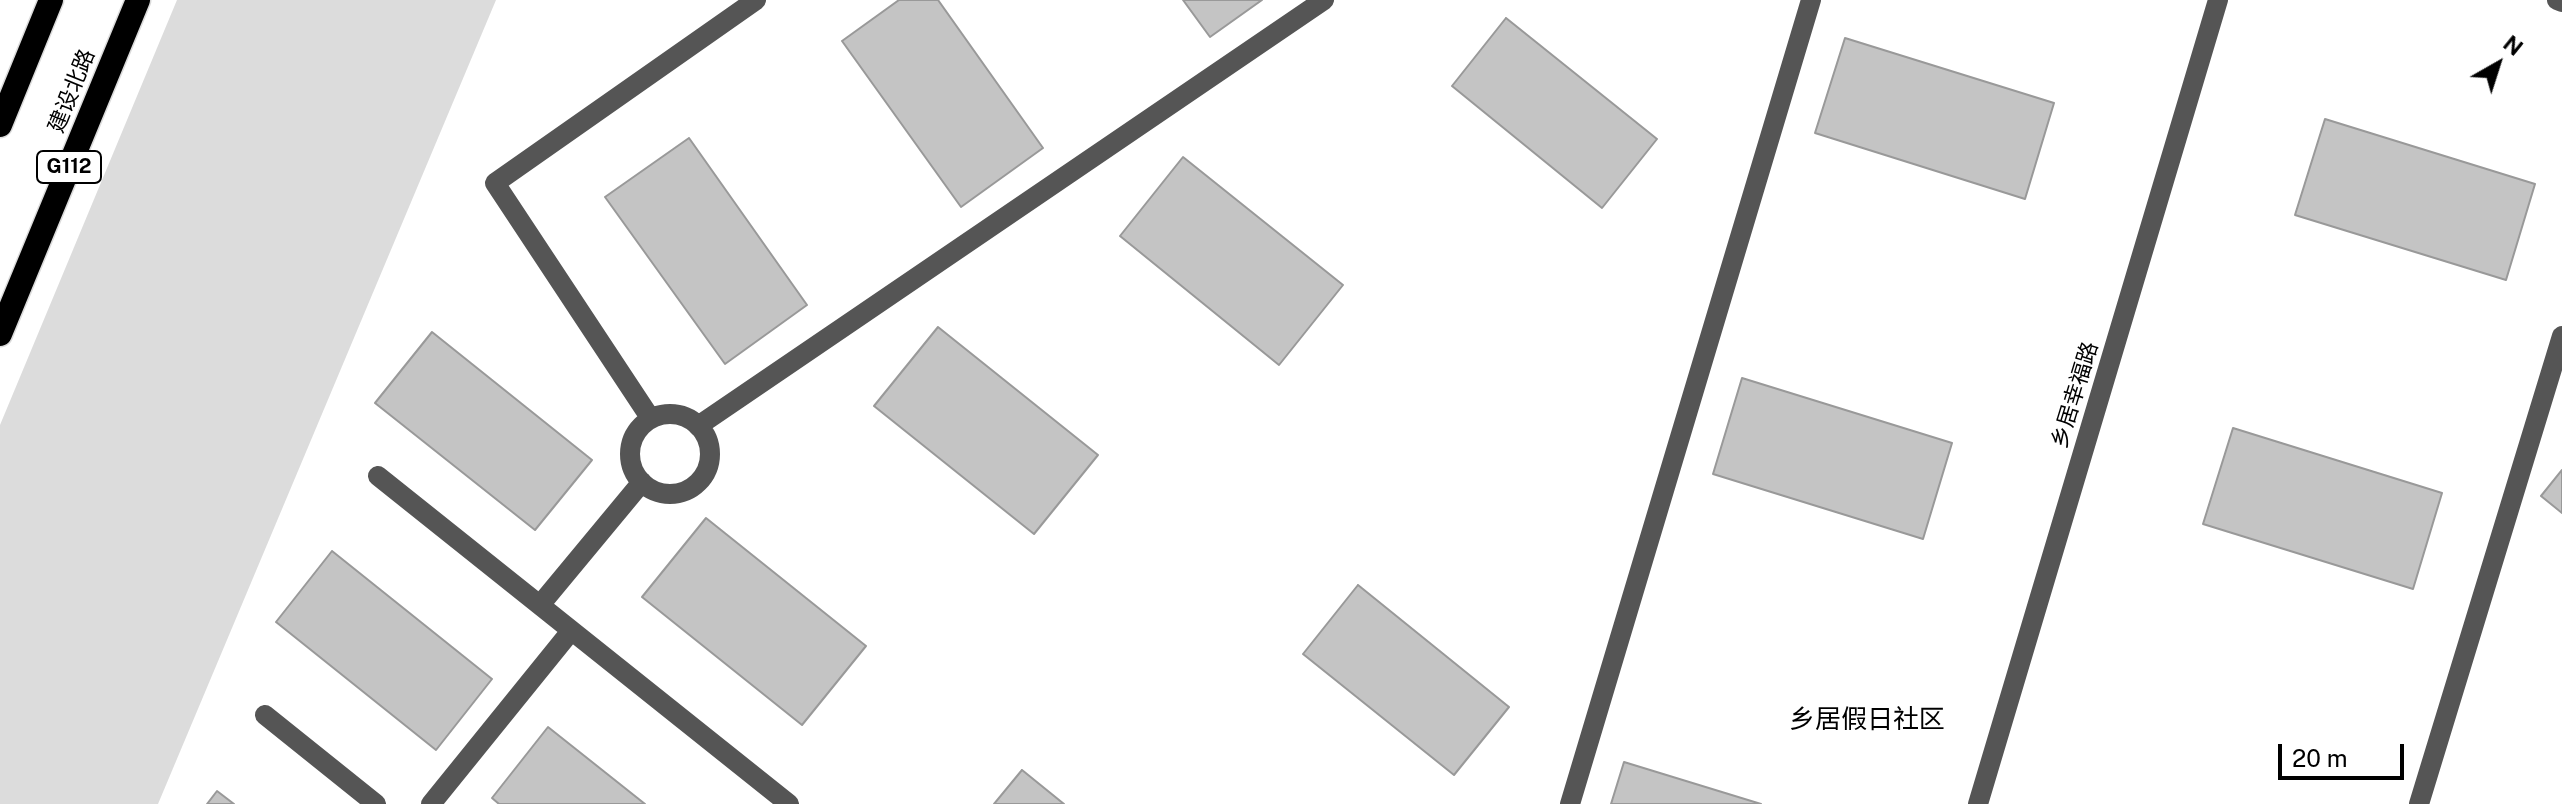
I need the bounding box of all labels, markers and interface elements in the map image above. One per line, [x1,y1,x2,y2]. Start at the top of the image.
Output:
north arrow [2458,24,2538,104]
text: N [2498,30,2528,61]
street label: 建设北路 [43,45,101,137]
road number: G112 [37,151,101,183]
street label: 乡居幸福路 [2046,339,2104,451]
district label: 乡居假日社区 [1789,704,1945,736]
scale bar [2282,728,2408,778]
text: 20 m [2292,744,2348,772]

